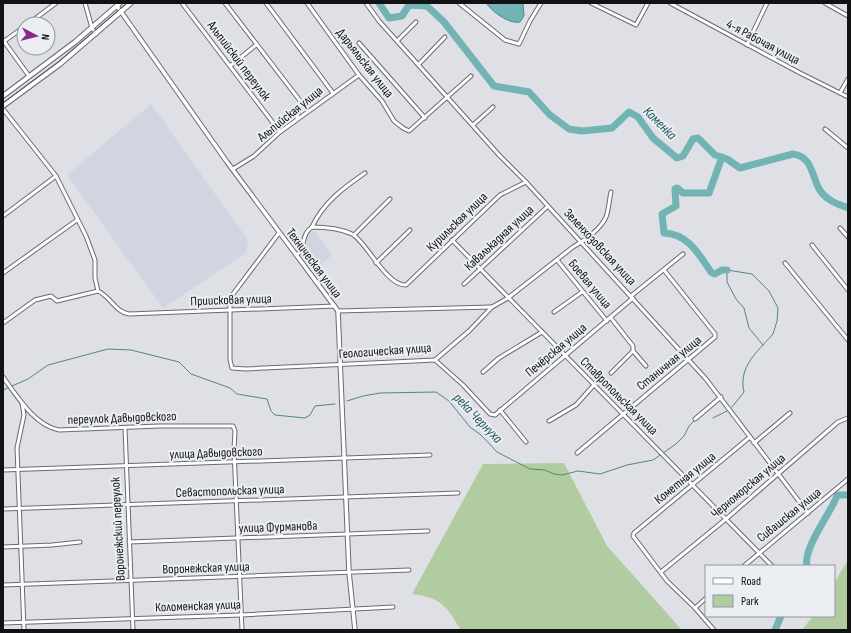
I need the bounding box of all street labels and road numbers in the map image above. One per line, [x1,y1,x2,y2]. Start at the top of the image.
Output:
street label: 4-я Рабочая улица [723,16,803,68]
street label: Альпийский переулок [203,17,274,104]
street label: Дарьяльская улица [333,25,397,101]
street label: Альпийская улица [253,83,326,146]
street label: Курильская улица [423,189,491,255]
street label: Кавалькадная улица [461,202,537,274]
street label: Зеленхозовская улица [560,205,640,289]
street label: Техническая улица [283,225,345,301]
street label: Боевая улица [565,256,615,312]
street label: Приисковая улица [190,291,272,309]
street label: Печёрская улица [522,320,590,380]
street label: Станичная улица [633,332,705,394]
street label: Геологическая улица [338,340,432,362]
street label: Ставропольская улица [577,354,661,438]
street label: переулок Давыдовского [67,408,177,428]
street label: улица Давыдовского [169,443,263,463]
street label: Кометная улица [651,448,719,508]
street label: Черноморская улица [707,450,789,522]
street label: Воронежский переулок [107,477,129,581]
street label: Севастопольская улица [175,481,285,501]
street label: Сивашская улица [754,484,824,546]
street label: улица Фурманова [238,518,318,536]
street label: Воронежская улица [162,558,250,578]
street label: Коломенская улица [155,597,241,615]

